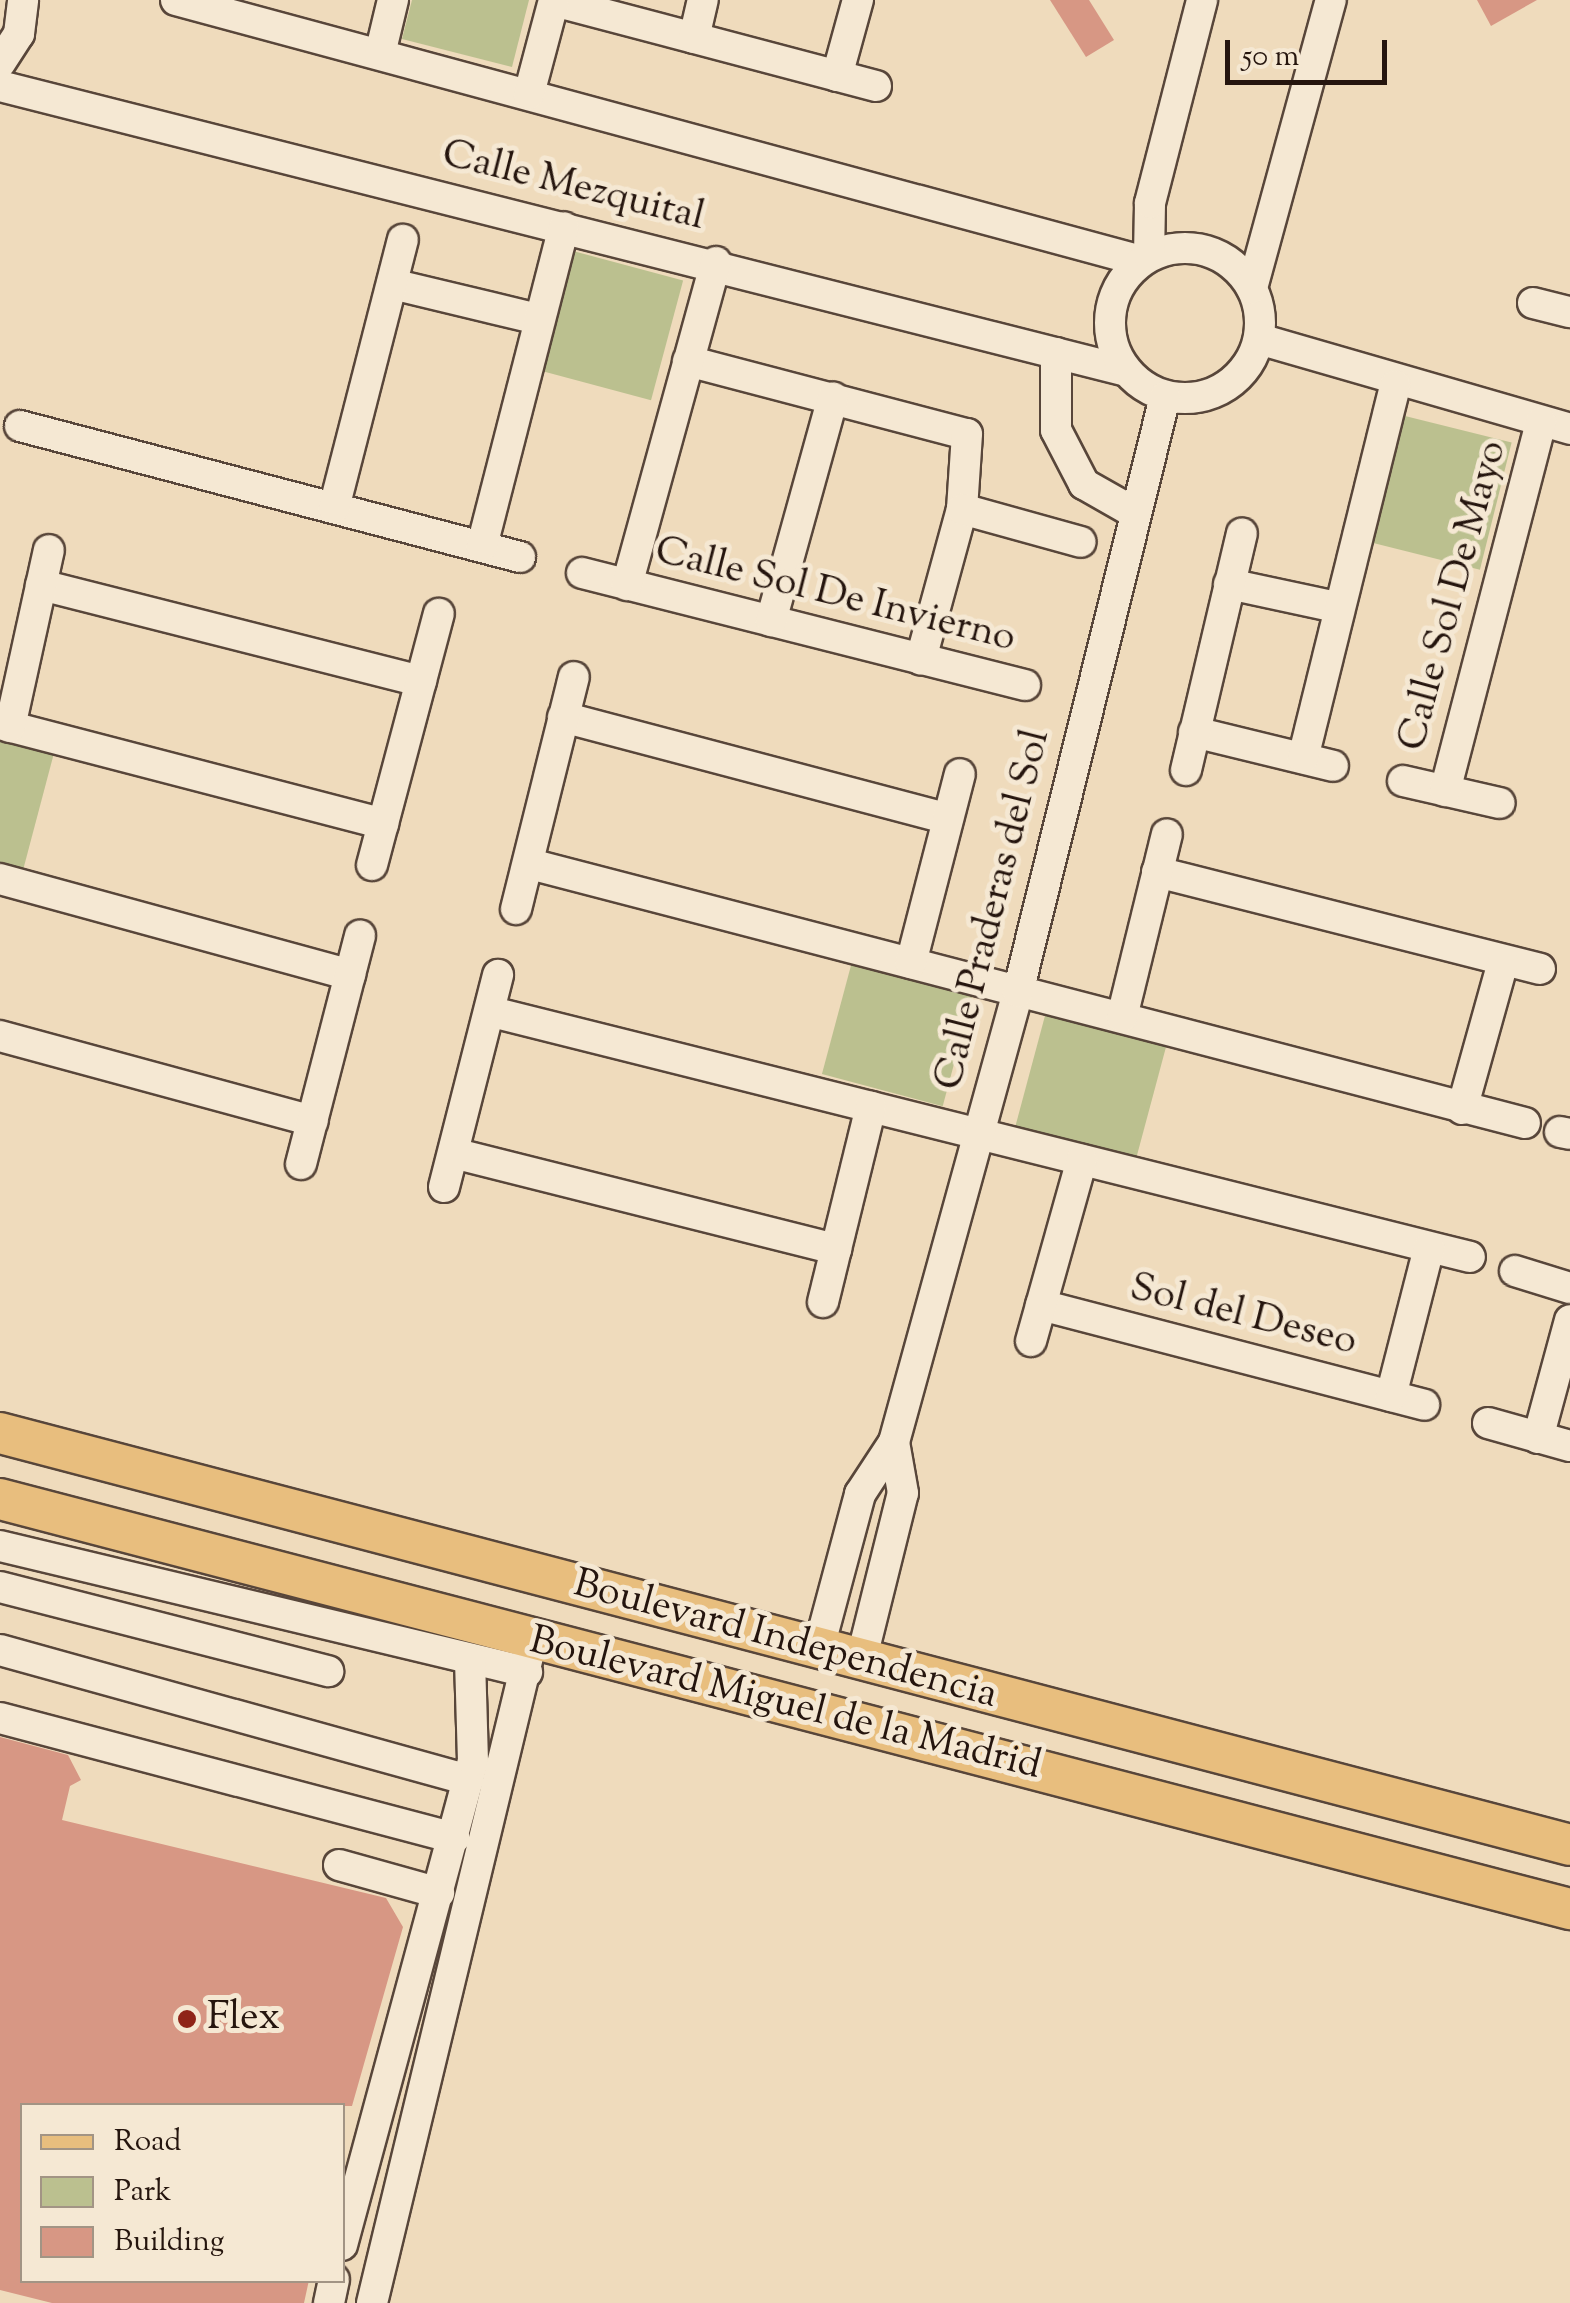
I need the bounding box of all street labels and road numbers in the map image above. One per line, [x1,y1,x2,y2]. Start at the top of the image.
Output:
street label: Calle Mezquital [437,131,709,243]
street label: Calle Sol De Mayo [1390,436,1518,756]
street label: Calle Sol De Invierno [650,528,1020,664]
street label: Calle Praderas del Sol [926,725,1062,1095]
street label: Sol del Deseo [1125,1265,1361,1367]
street label: Boulevard Independencia [568,1561,1002,1721]
street label: Boulevard Miguel de la Madrid [524,1618,1046,1792]

